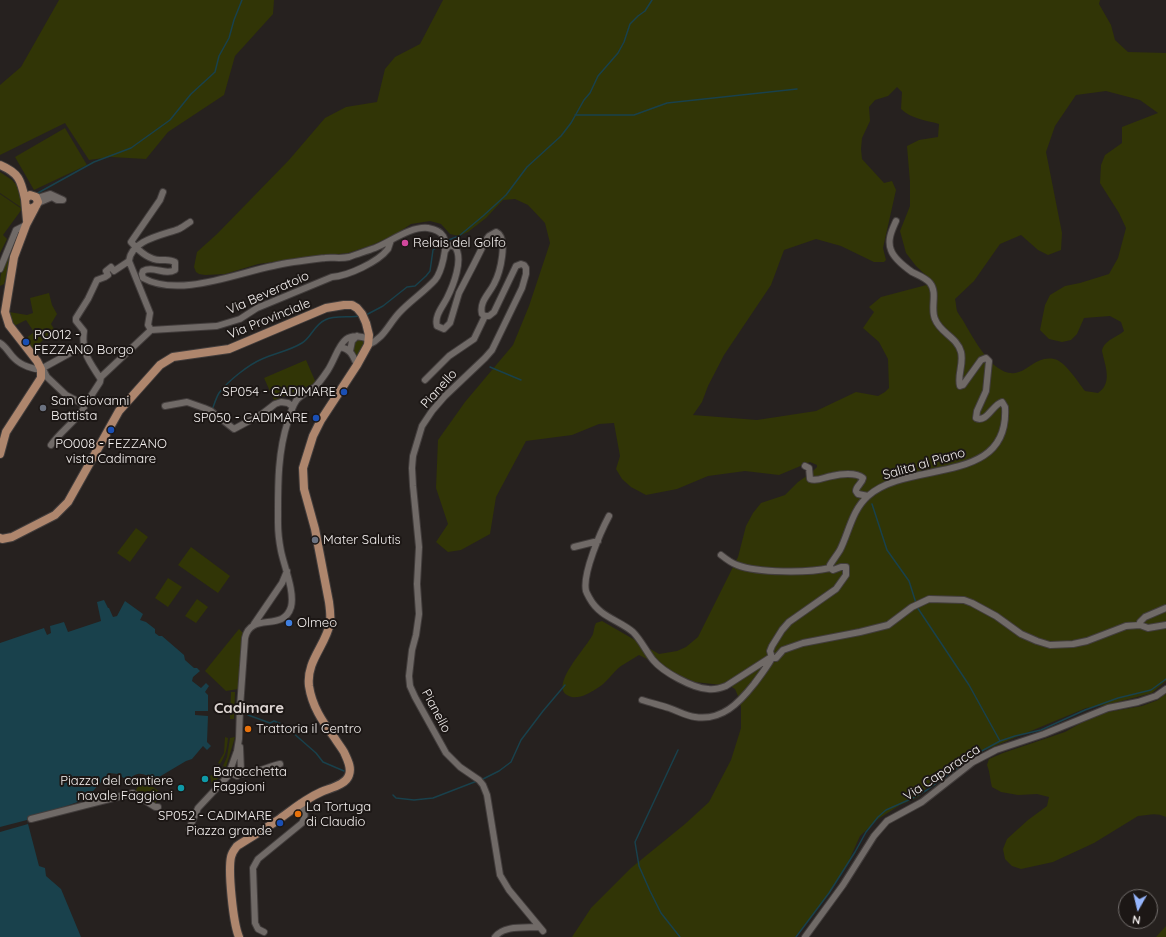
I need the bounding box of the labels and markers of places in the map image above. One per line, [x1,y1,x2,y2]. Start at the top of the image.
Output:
place label: Relais del Golfo [413,235,506,251]
marker: Relais del Golfo [400,238,410,248]
place label: PO012 - FEZZANO Borgo [34,327,134,358]
marker: PO012 - FEZZANO Borgo [21,337,31,347]
place label: SP054 - CADIMARE [222,384,336,400]
marker: SP054 - CADIMARE [339,387,349,397]
place label: San Giovanni Battista [51,393,129,424]
marker: San Giovanni Battista [38,403,48,413]
place label: SP050 - CADIMARE [193,410,308,426]
marker: SP050 - CADIMARE [311,413,321,423]
marker: PO008 - FEZZANO vista Cadimare [106,425,116,435]
place label: PO008 - FEZZANO vista Cadimare [55,436,167,467]
place label: Mater Salutis [323,532,401,548]
marker: Mater Salutis [310,535,320,545]
place label: Olmeo [297,615,337,631]
marker: Olmeo [284,618,294,628]
place label: Trattoria il Centro [256,721,361,737]
marker: Trattoria il Centro [243,724,253,734]
place label: Baracchetta Faggioni [213,764,287,795]
place label: Piazza del cantiere navale Faggioni [60,773,173,804]
marker: Baracchetta Faggioni [200,774,210,784]
marker: Piazza del cantiere navale Faggioni [176,783,186,793]
place label: La Tortuga di Claudio [306,799,371,830]
place label: SP052 - CADIMARE Piazza grande [158,808,272,839]
marker: La Tortuga di Claudio [293,809,303,819]
marker: SP052 - CADIMARE Piazza grande [275,818,285,828]

